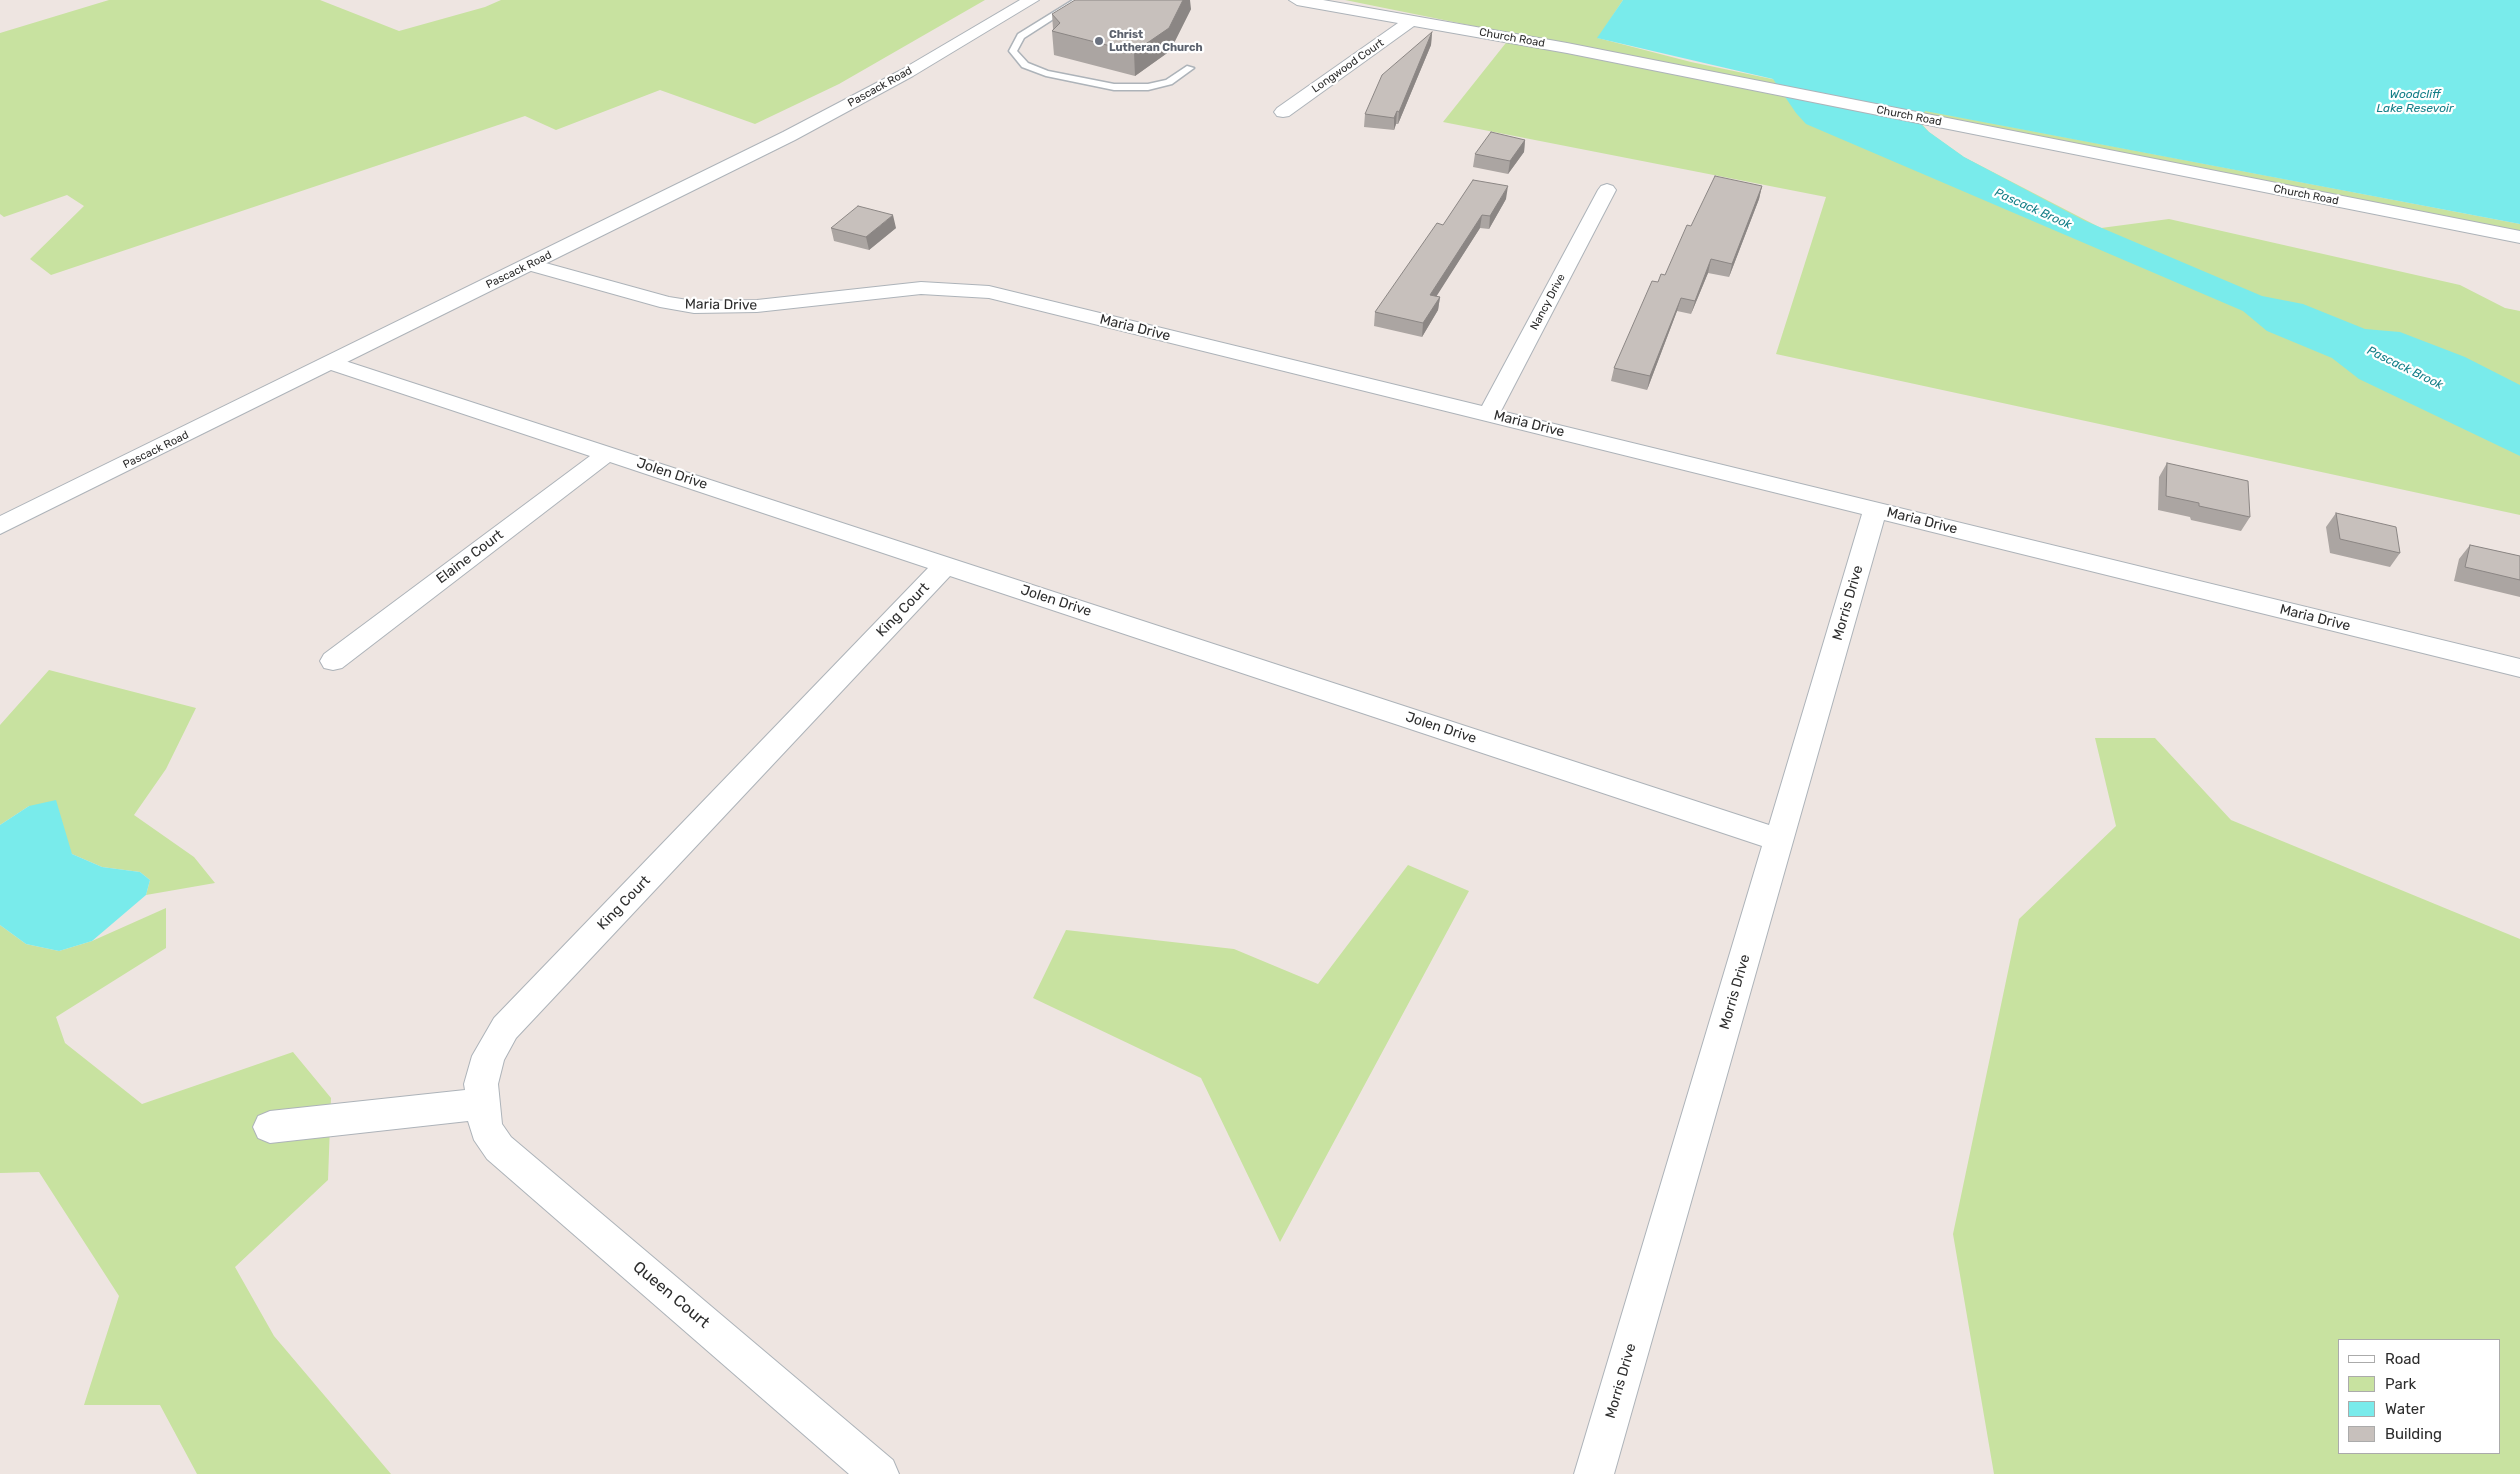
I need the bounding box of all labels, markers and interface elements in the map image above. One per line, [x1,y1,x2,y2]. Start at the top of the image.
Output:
street label: Church Road [1478,26,1546,50]
place label: Christ Lutheran Church [1109,28,1203,54]
marker: Christ Lutheran Church [1093,35,1105,47]
street label: Longwood Court [1309,36,1387,96]
street label: Pascack Road [846,64,914,110]
water label: Woodcliff Lake Resevoir [2376,88,2454,116]
street label: Church Road [1875,103,1943,129]
street label: Church Road [2272,182,2340,208]
water label: Pascack Brook [1992,186,2074,232]
street label: Pascack Road [484,248,554,292]
street label: Nancy Drive [1528,272,1568,332]
street label: Maria Drive [685,296,757,314]
street label: Maria Drive [1098,311,1172,345]
water label: Pascack Brook [2365,343,2445,393]
street label: Maria Drive [1492,407,1566,441]
street label: Pascack Road [121,428,191,472]
street label: Jolen Drive [634,455,710,493]
street label: Maria Drive [1885,504,1959,538]
street label: Elaine Court [433,526,507,588]
street label: Morris Drive [1829,563,1867,643]
street label: King Court [873,579,933,641]
street label: Jolen Drive [1018,582,1094,620]
street label: Maria Drive [2278,601,2352,635]
street label: Jolen Drive [1403,709,1479,747]
street label: King Court [594,872,654,934]
street label: Morris Drive [1716,952,1754,1032]
street label: Queen Court [629,1257,713,1333]
legend [2338,1339,2500,1454]
street label: Morris Drive [1602,1341,1640,1421]
text: Road [2385,1350,2421,1368]
text: Park [2385,1375,2416,1393]
text: Water [2385,1400,2425,1418]
text: Building [2385,1425,2442,1443]

